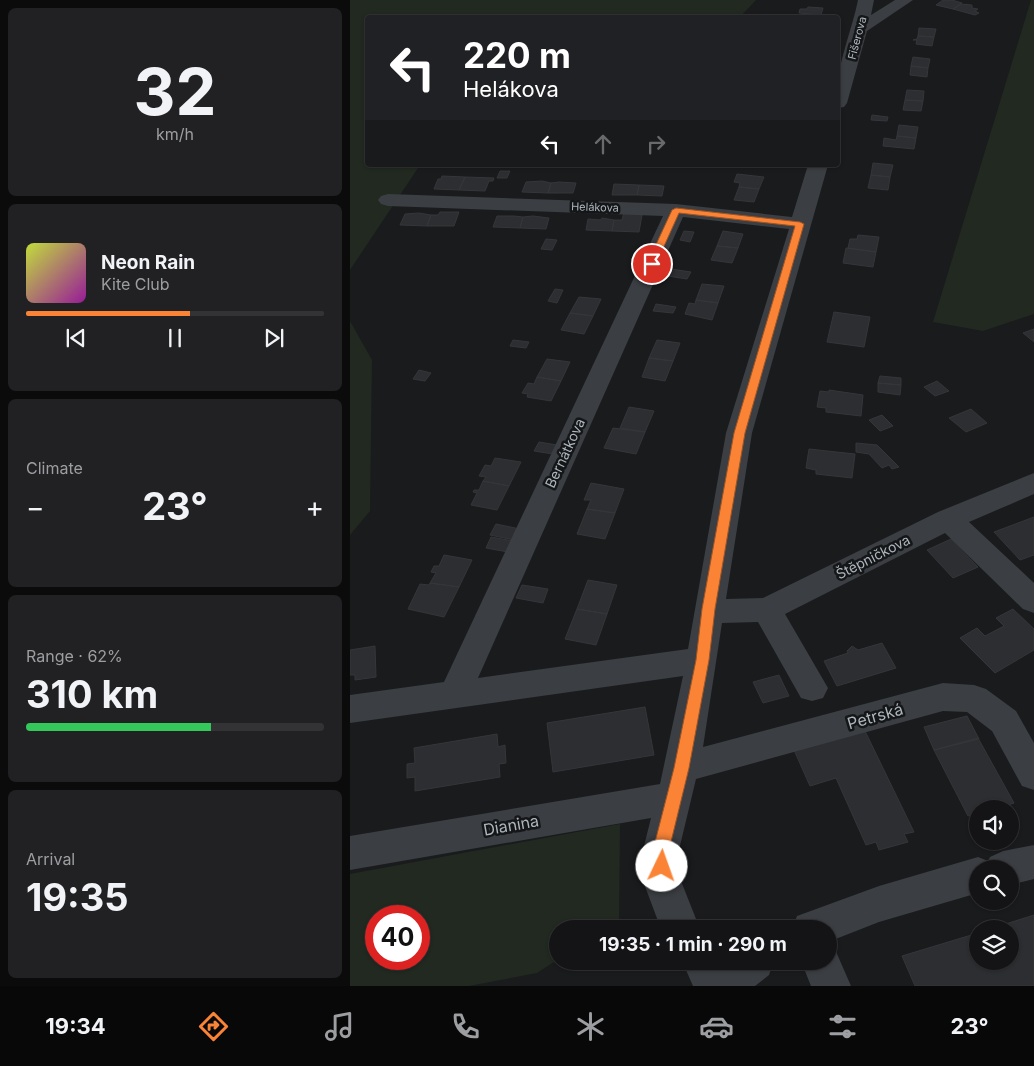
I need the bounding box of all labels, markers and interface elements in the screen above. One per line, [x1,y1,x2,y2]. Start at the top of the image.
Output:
street label: Fišerova [845,15,869,61]
text: 220 m [463,34,571,76]
icon: left [380,35,445,100]
text: 32 [134,52,216,131]
text: Helákova [463,76,559,102]
text: km/h [156,124,194,144]
icon: left [536,130,564,158]
icon: ahead [589,130,617,158]
icon: right [642,130,670,158]
street label: Helákova [571,199,619,215]
pin [631,243,673,285]
icon: arrive [638,250,666,278]
text: Neon Rain [101,251,195,274]
text: Kite Club [101,274,170,294]
icon: previous [62,324,90,352]
icon: pause [161,324,189,352]
icon: next [260,324,288,352]
street label: Bernátkova [541,415,588,490]
text: Climate [26,458,83,478]
text: 23° [142,483,208,529]
text: − [26,490,45,524]
text: + [305,490,324,524]
street label: Štěpničkova [833,531,913,583]
text: Range · 62% [26,646,123,666]
text: 310 km [26,671,158,717]
street label: Petrská [845,699,905,733]
map controls [969,800,1019,970]
button: sound [969,800,1019,850]
street label: Dianina [482,810,540,840]
position arrow [635,839,687,891]
text: Arrival [26,849,75,869]
button: search [969,860,1019,910]
text: 19:35 [26,874,129,920]
speed limit sign: 40 [365,905,430,970]
button: layers [969,920,1019,970]
text: 19:35 · 1 min · 290 m [599,933,787,956]
icon: directions [196,1009,231,1044]
icon: music [322,1009,357,1044]
icon: phone [448,1009,483,1044]
icon: climate [573,1009,608,1044]
icon: car [699,1009,734,1044]
icon: filters [825,1009,860,1044]
text: 19:34 [45,1013,106,1039]
text: 23° [951,1013,989,1039]

